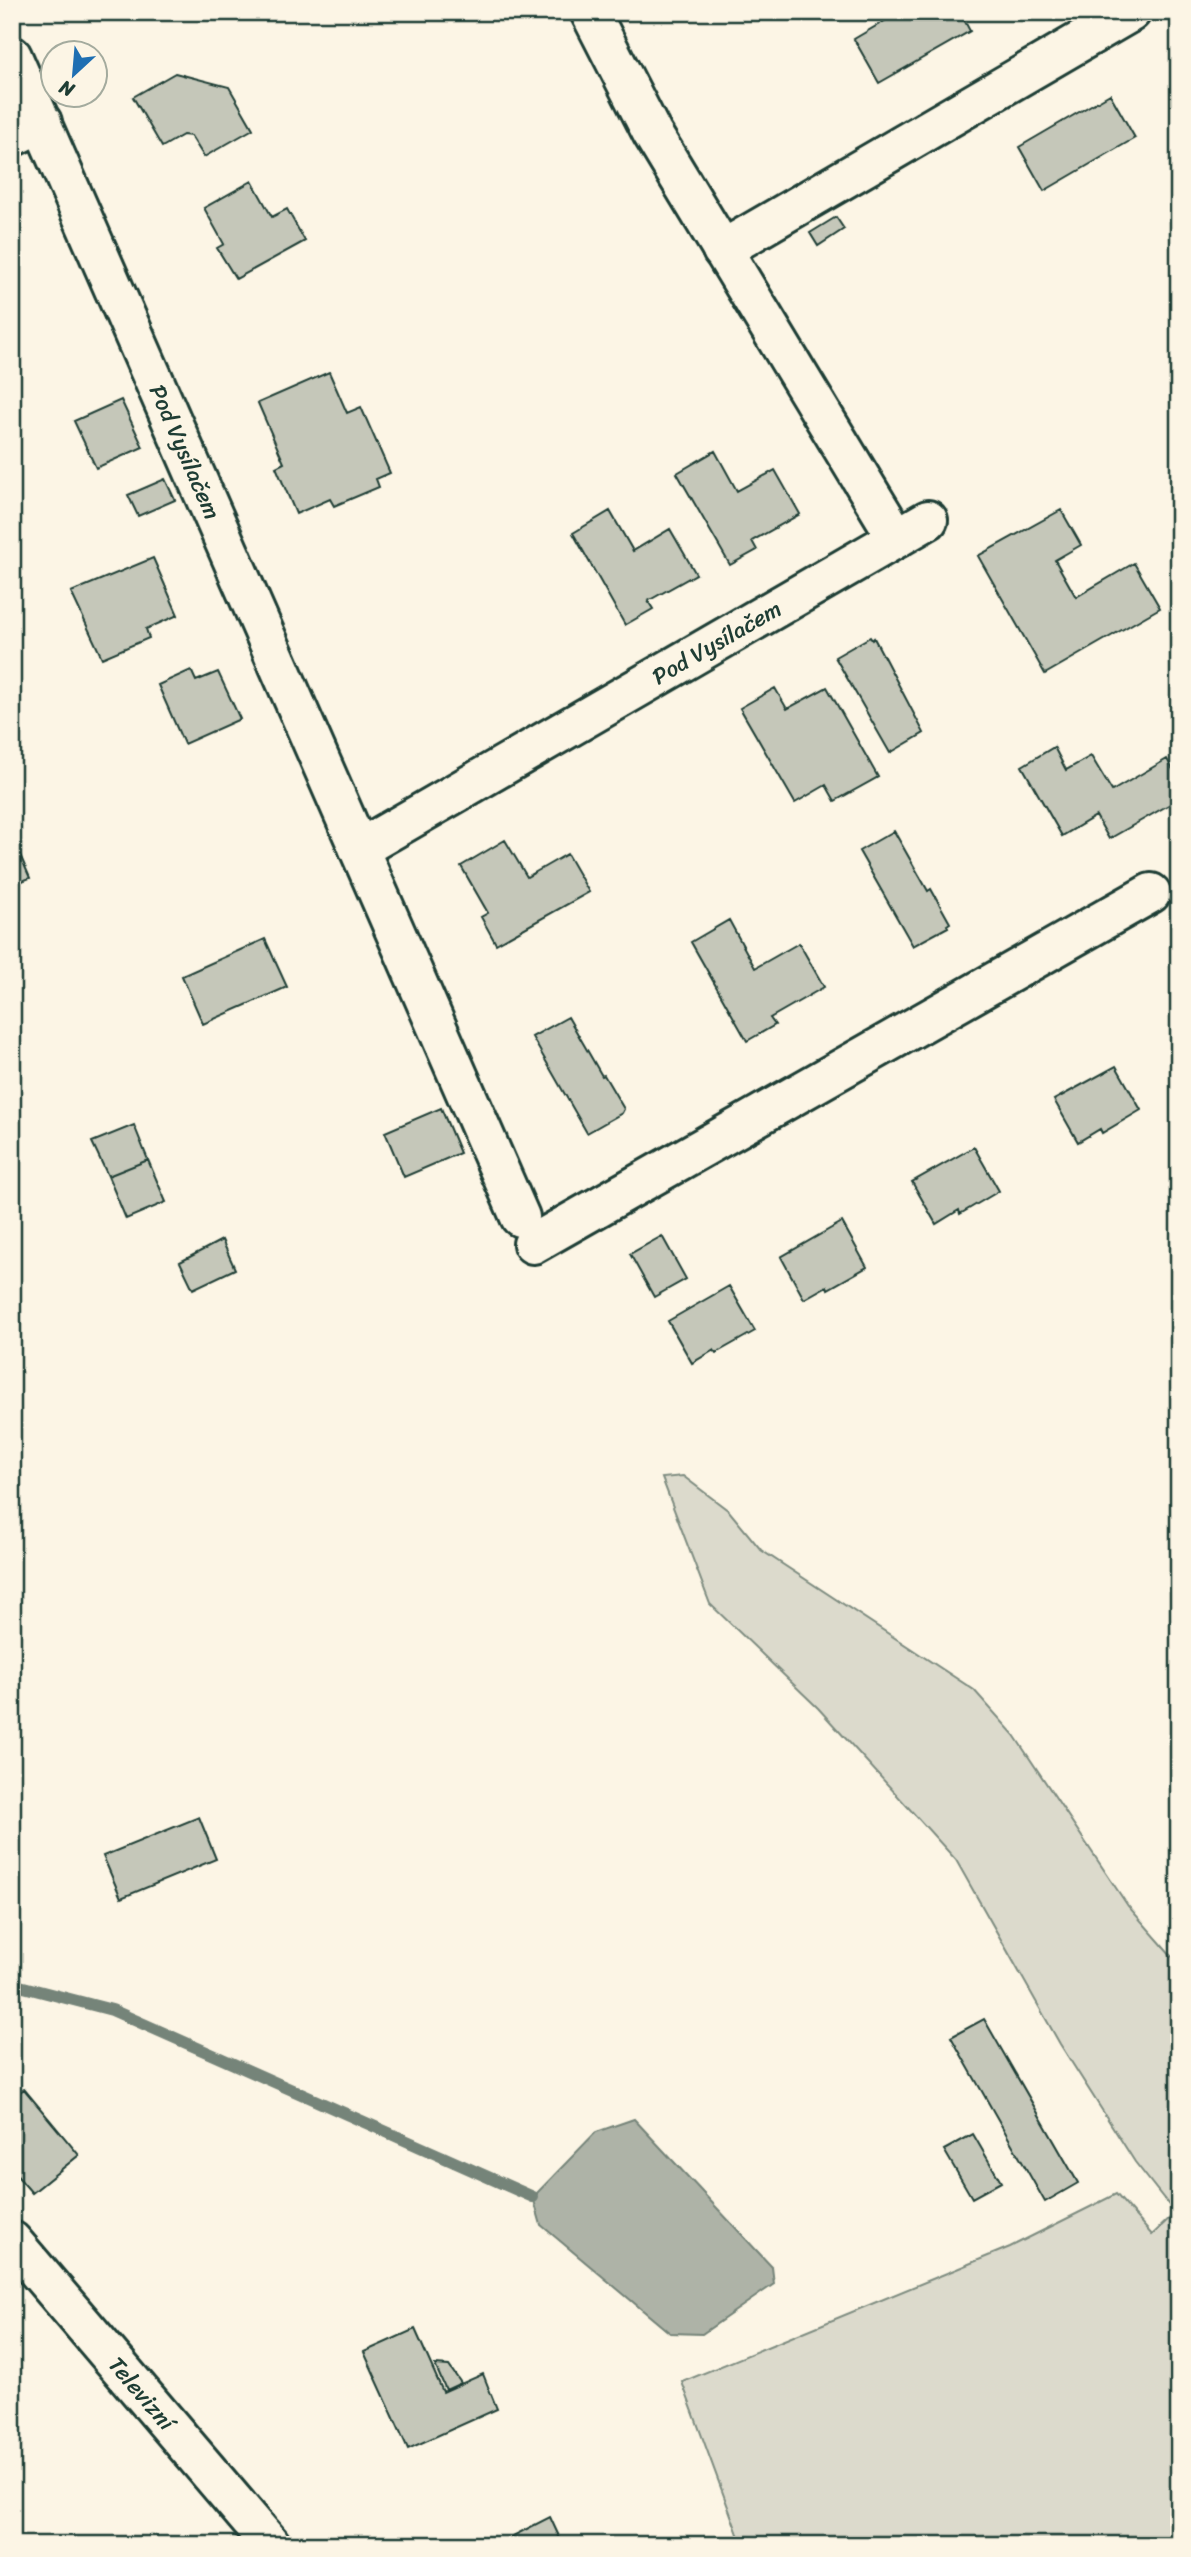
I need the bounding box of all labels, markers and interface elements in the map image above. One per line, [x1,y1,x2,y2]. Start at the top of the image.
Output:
north arrow [38,38,108,108]
text: N [53,71,81,107]
street label: Pod Vysílačem [137,377,233,526]
street label: Pod Vysílačem [644,588,789,696]
street label: Televizní [98,2347,187,2442]

